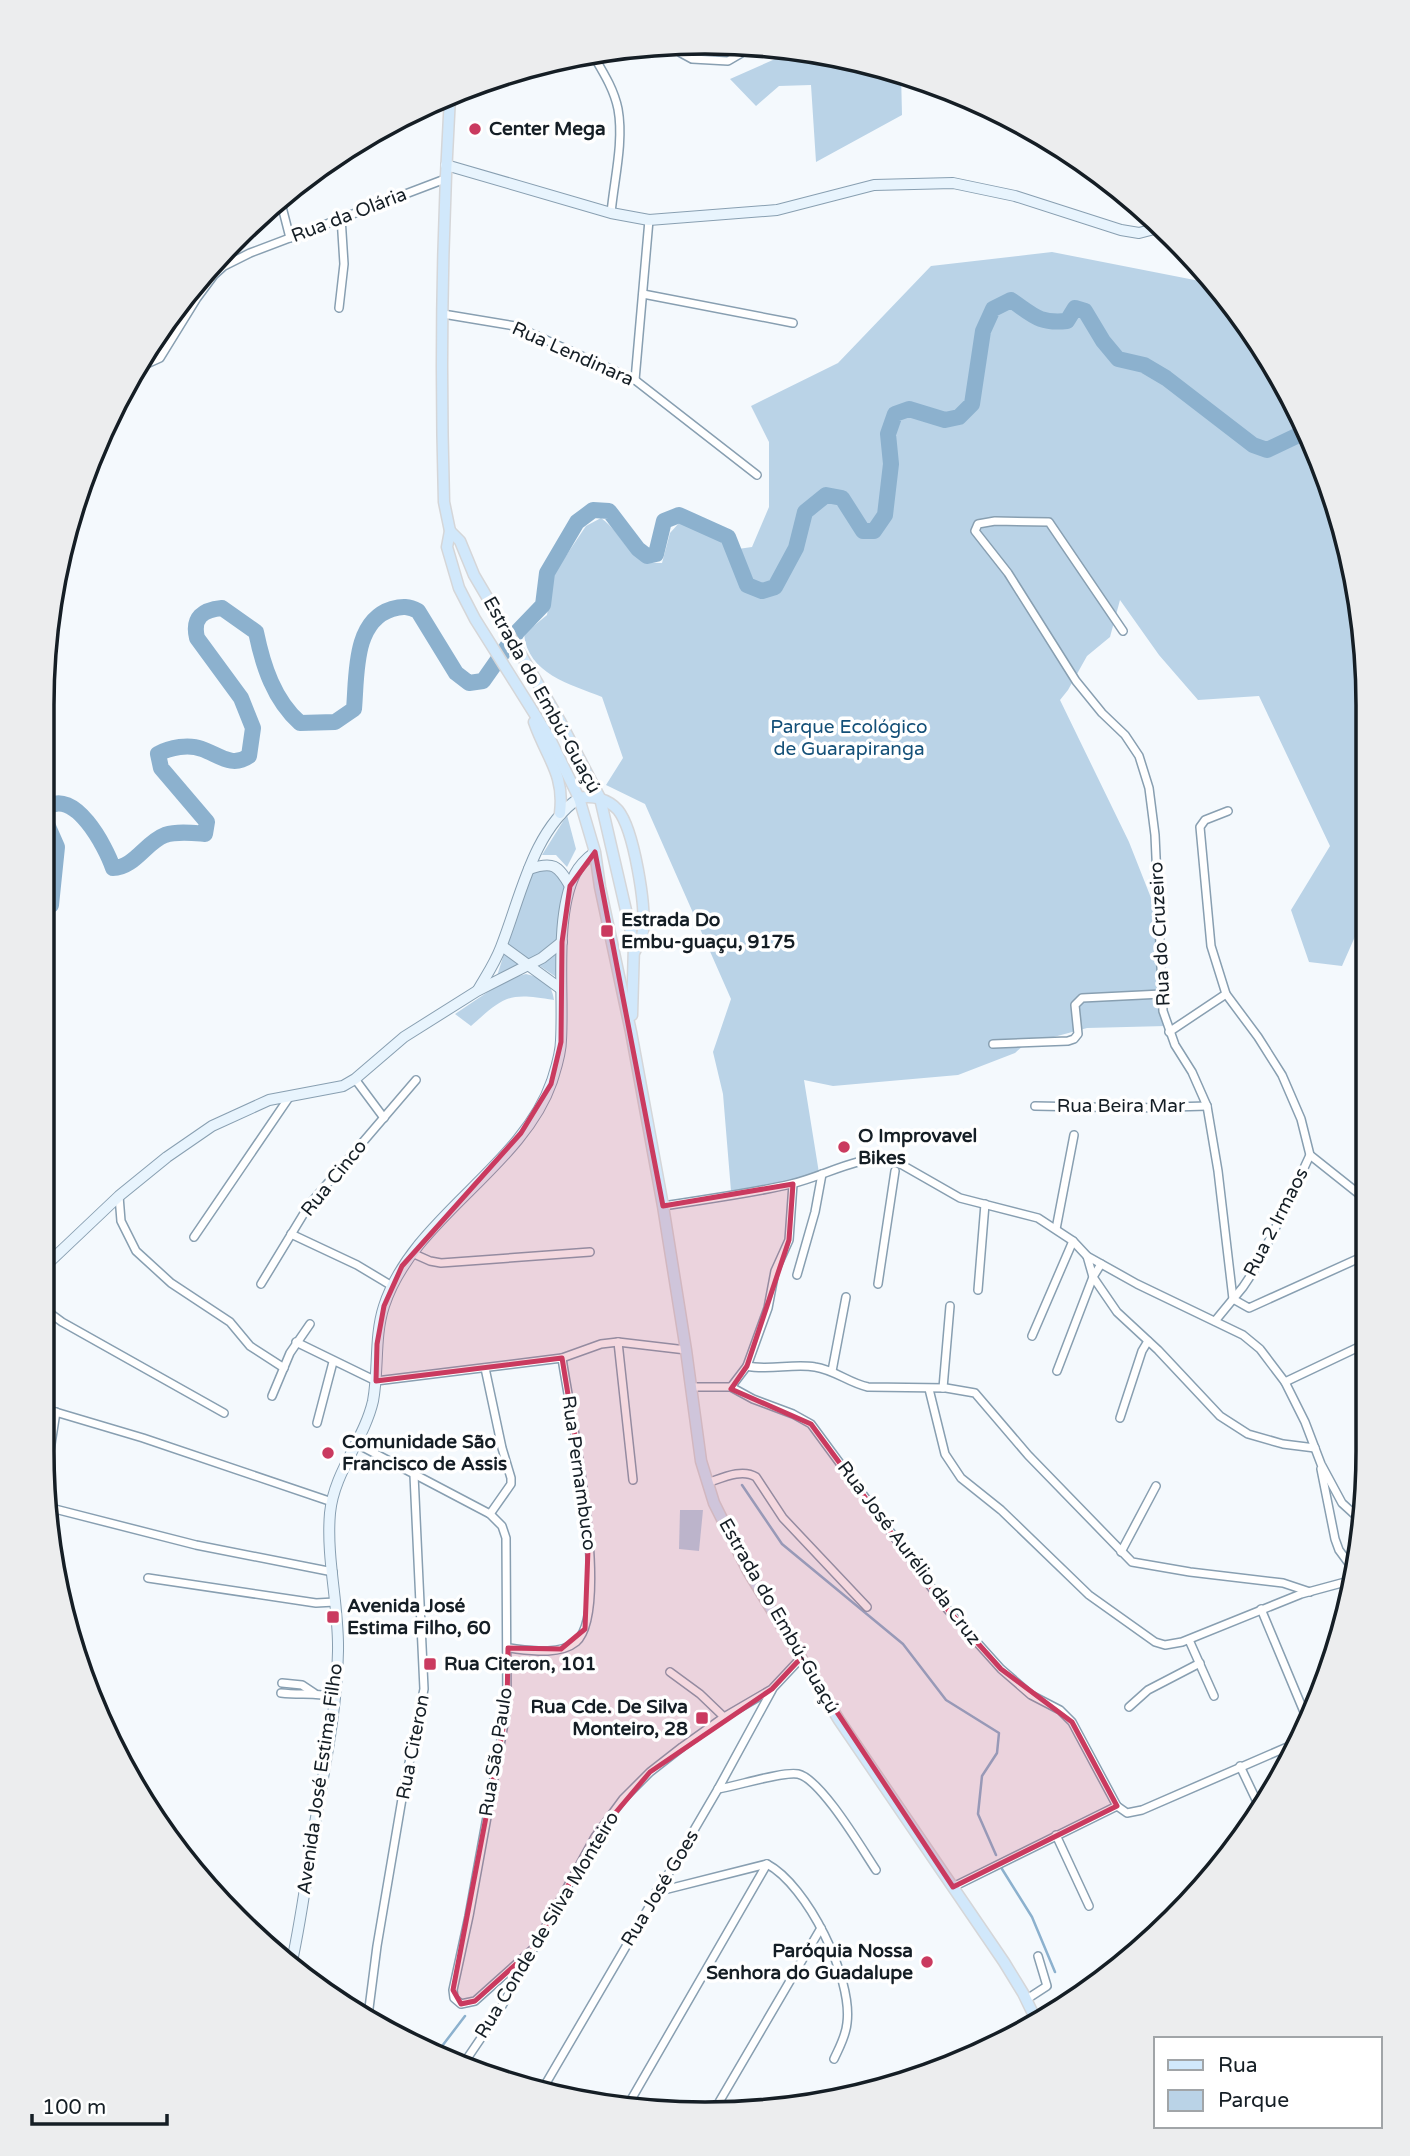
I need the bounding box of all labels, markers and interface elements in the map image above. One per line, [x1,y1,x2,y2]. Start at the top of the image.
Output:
place label: Center Mega [489,118,606,141]
marker: Center Mega [467,121,483,137]
street label: Rua da Olária [288,183,410,247]
street label: Rua Lendinara [509,317,637,391]
street label: Estrada do Embú-Guaçú [479,593,605,797]
park label: Parque Ecológico de Guarapiranga [770,716,928,760]
street label: Rua do Cruzeiro [1145,861,1175,1007]
place label: Estrada Do Embu-guaçu, 9175 [621,909,795,954]
marker: Estrada Do Embu-guaçu, 9175 [599,923,615,939]
street label: Rua Beira Mar [1057,1095,1186,1117]
place label: O Improvavel Bikes [858,1125,977,1169]
street label: Rua Cinco [297,1135,371,1221]
marker: O Improvavel Bikes [836,1139,852,1155]
street label: Rua 2 Irmaos [1239,1164,1313,1280]
street label: Rua Pernambuco [557,1394,601,1552]
place label: Comunidade São Francisco de Assis [342,1431,507,1475]
marker: Comunidade São Francisco de Assis [320,1445,336,1461]
street label: Rua José Aurélio da Cruz [833,1457,985,1649]
street label: Estrada do Embú-Guaçú [714,1515,844,1717]
place label: Avenida José Estima Filho, 60 [347,1595,491,1639]
marker: Avenida José Estima Filho, 60 [325,1609,341,1625]
place label: Rua Citeron, 101 [444,1653,596,1675]
marker: Rua Citeron, 101 [422,1656,438,1672]
street label: Avenida José Estima Filho [293,1662,347,1896]
street label: Rua São Paulo [475,1686,517,1818]
street label: Rua Citeron [392,1693,434,1801]
place label: Rua Cde. De Silva Monteiro, 28 [531,1696,688,1740]
marker: Rua Cde. De Silva Monteiro, 28 [694,1710,710,1726]
street label: Rua Conde de Silva Monteiro [470,1808,624,2042]
street label: Rua José Goes [617,1826,703,1950]
place label: Paróquia Nossa Senhora do Guadalupe [706,1940,913,1985]
marker: Paróquia Nossa Senhora do Guadalupe [919,1954,935,1970]
legend [1154,2037,1382,2128]
text: Rua [1218,2053,1258,2078]
scale bar [32,2082,166,2126]
text: Parque [1218,2088,1289,2113]
text: 100 m [42,2095,106,2120]

